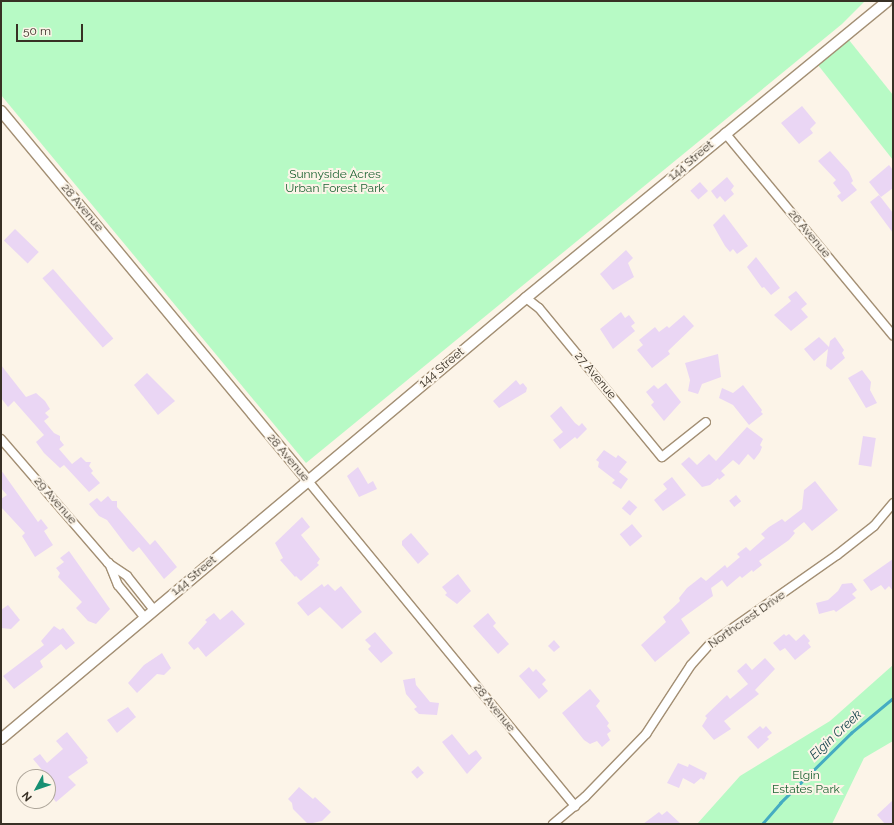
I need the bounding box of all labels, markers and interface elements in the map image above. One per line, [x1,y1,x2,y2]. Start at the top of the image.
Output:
scale bar [18,16,85,42]
text: 50 m [23,24,51,38]
street label: 144 Street [665,138,717,184]
park label: Sunnyside Acres Urban Forest Park [285,168,385,196]
street label: 28 Avenue [58,181,106,235]
street label: 26 Avenue [785,207,833,261]
street label: 144 Street [416,345,468,391]
street label: 27 Avenue [571,349,619,403]
street label: 28 Avenue [264,431,312,485]
street label: 29 Avenue [30,474,80,528]
street label: 144 Street [168,553,220,599]
street label: Northcrest Drive [706,588,788,652]
street label: 28 Avenue [470,681,518,735]
water label: Elgin Creek [807,707,865,763]
north arrow [16,769,56,809]
park label: Elgin Estates Park [772,769,840,797]
text: N [20,789,35,804]

